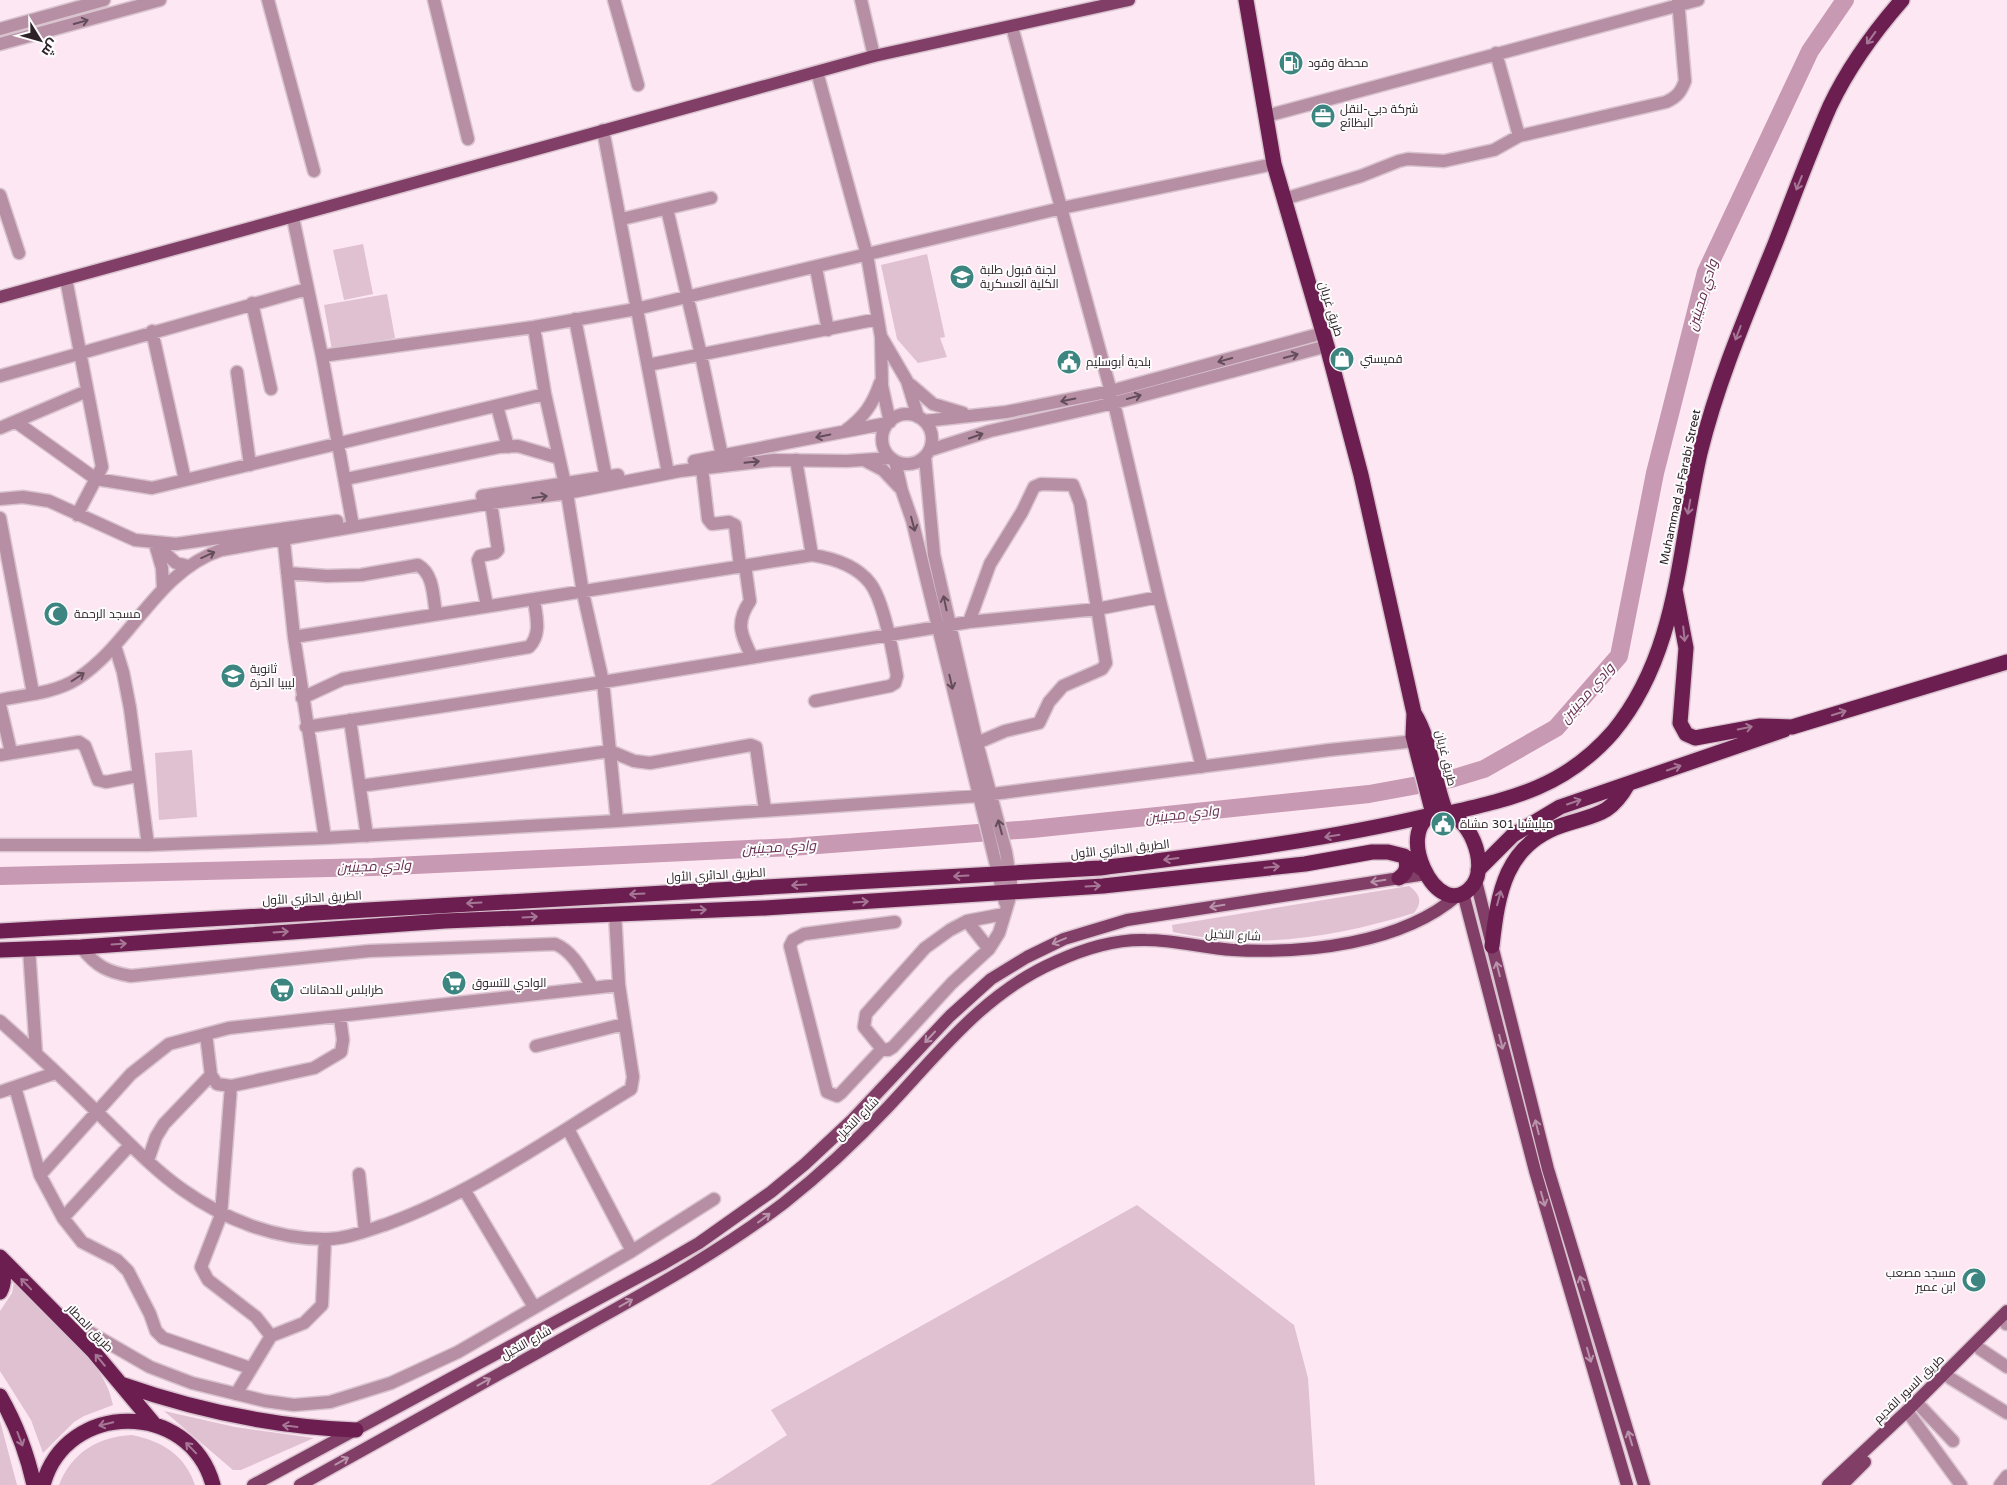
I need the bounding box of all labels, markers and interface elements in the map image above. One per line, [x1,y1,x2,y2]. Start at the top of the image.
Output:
north arrow [15,15,65,65]
one-way arrow [72,17,88,26]
one-way arrow [1866,31,1876,45]
text: ش [38,35,62,60]
fuel station icon: محطة وقود [1278,50,1304,76]
place label: محطة وقود [1308,56,1369,70]
place label: شركة دبي-لنقل البظائع [1340,102,1418,131]
office icon: شركة دبي-لنقل البظائع [1310,103,1336,129]
one-way arrow [1794,175,1803,190]
water label: وادي مجينين [1684,256,1725,334]
place label: لجنة قبول طلبة الكلية العسكرية [980,263,1059,291]
school or university icon: لجنة قبول طلبة الكلية العسكرية [949,264,975,290]
street label: طريق غريان [1316,280,1346,338]
one-way arrow [1732,326,1741,341]
shop icon: قميستي [1329,346,1355,372]
public building icon: بلدية أبوسليم [1056,349,1082,375]
one-way arrow [1283,350,1299,360]
place label: قميستي [1360,352,1403,369]
place label: بلدية أبوسليم [1086,354,1151,370]
one-way arrow [1218,356,1234,365]
one-way arrow [1126,392,1142,402]
one-way arrow [1060,395,1076,405]
street label: Muhammad al-Farabi Street [1657,408,1703,566]
one-way arrow [968,431,984,440]
one-way arrow [815,432,831,441]
one-way arrow [744,458,760,467]
one-way arrow [532,491,548,501]
one-way arrow [1684,498,1694,514]
one-way arrow [908,516,918,532]
one-way arrow [200,549,215,559]
one-way arrow [939,595,949,611]
mosque icon: مسجد الرحمة [43,601,69,627]
place label: مسجد الرحمة [74,607,141,621]
one-way arrow [1679,626,1689,642]
water label: وادي مجينين [1557,659,1621,729]
place label: ثانوية ليبيا الحرة [250,662,295,690]
school or university icon: ثانوية ليبيا الحرة [220,663,246,689]
one-way arrow [71,672,85,682]
one-way arrow [947,674,956,690]
one-way arrow [1831,707,1847,717]
one-way arrow [1736,723,1752,733]
street label: طريق غريان [1433,729,1459,787]
one-way arrow [1666,762,1682,772]
one-way arrow [1565,797,1581,806]
water label: وادي مجينين [1144,802,1221,830]
public building icon: ميليشيا 301 مشاة [1430,811,1456,837]
place label: ميليشيا 301 مشاة [1460,817,1553,831]
one-way arrow [994,820,1004,836]
one-way arrow [1324,832,1340,842]
water label: وادي مجينين [742,837,818,861]
street label: الطريق الدائري الأول [1070,837,1171,864]
one-way arrow [1163,854,1179,864]
water label: وادي مجينين [337,857,413,879]
one-way arrow [1263,862,1279,872]
street label: الطريق الدائري الأول [666,865,766,888]
one-way arrow [953,871,969,880]
one-way arrow [1370,877,1386,887]
one-way arrow [791,880,807,889]
one-way arrow [1085,882,1101,891]
street label: الطريق الدائري الأول [262,888,362,911]
one-way arrow [629,890,645,899]
one-way arrow [1494,890,1504,906]
one-way arrow [853,898,869,907]
one-way arrow [467,899,483,908]
one-way arrow [1209,901,1225,911]
one-way arrow [690,906,706,915]
one-way arrow [522,913,538,922]
street label: شارع النخيل [1205,927,1261,944]
one-way arrow [272,928,288,937]
one-way arrow [1052,937,1067,946]
one-way arrow [110,939,126,949]
one-way arrow [1493,962,1502,978]
supermarket icon: الوادي للتسوق [441,970,467,996]
place label: الوادي للتسوق [472,976,547,993]
supermarket icon: طرابلس للدهانات [269,977,295,1003]
place label: طرابلس للدهانات [300,983,384,997]
one-way arrow [924,1031,936,1044]
one-way arrow [1497,1033,1506,1049]
street label: شارع النخيل [832,1094,882,1144]
one-way arrow [1532,1119,1541,1135]
one-way arrow [1539,1190,1548,1206]
one-way arrow [757,1213,771,1223]
place label: مسجد مصعب ابن عمير [1886,1266,1956,1294]
mosque icon: مسجد مصعب ابن عمير [1961,1267,1987,1293]
one-way arrow [1577,1276,1586,1291]
one-way arrow [20,1277,32,1290]
one-way arrow [618,1298,633,1307]
street label: طريق المطار [63,1301,116,1355]
street label: شارع النخيل [498,1323,554,1363]
one-way arrow [1584,1346,1594,1362]
street label: طريق السور القديم [1871,1352,1948,1427]
one-way arrow [95,1354,106,1367]
one-way arrow [476,1377,491,1386]
one-way arrow [99,1420,115,1429]
one-way arrow [282,1421,298,1431]
one-way arrow [16,1431,26,1446]
one-way arrow [1624,1431,1634,1447]
one-way arrow [185,1441,197,1454]
one-way arrow [335,1456,349,1466]

